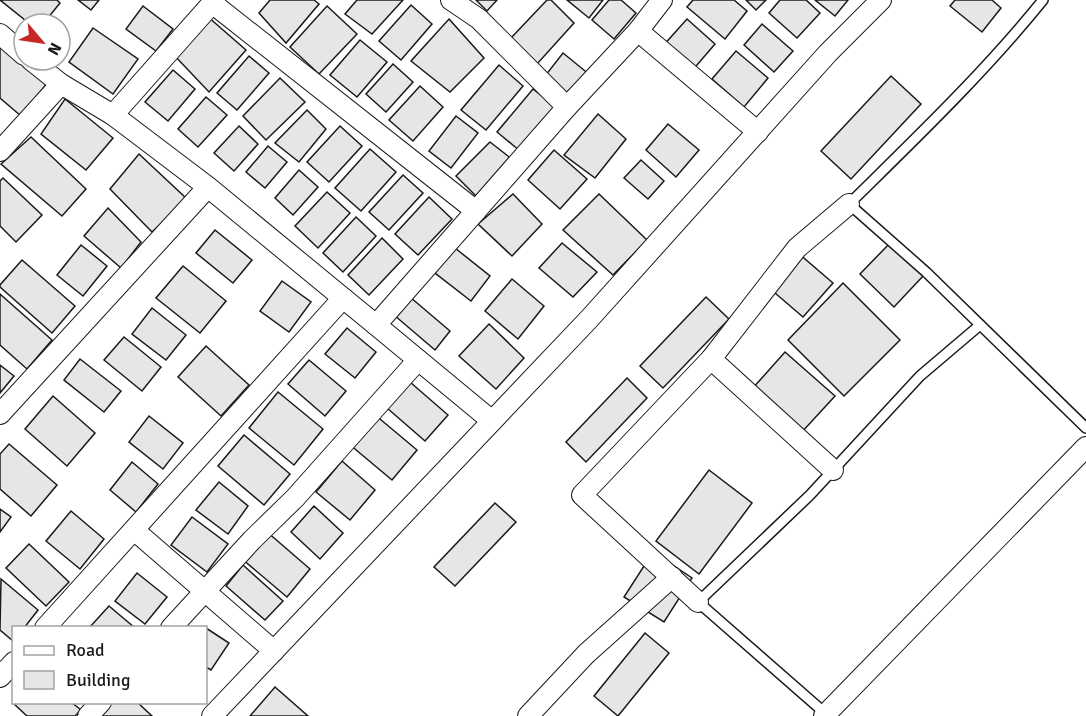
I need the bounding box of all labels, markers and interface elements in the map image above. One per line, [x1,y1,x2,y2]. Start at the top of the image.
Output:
north arrow [12,12,72,72]
text: N [43,39,66,59]
legend [12,626,207,704]
text: Road [66,639,105,661]
text: Building [66,669,130,691]

